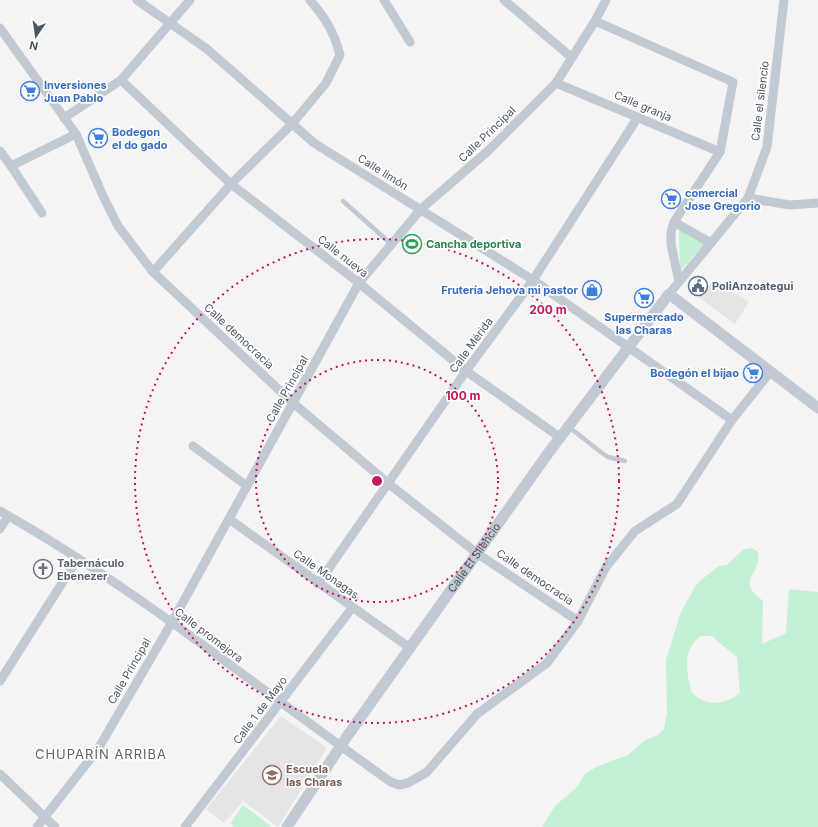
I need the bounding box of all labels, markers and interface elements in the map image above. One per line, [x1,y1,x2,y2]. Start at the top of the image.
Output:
north arrow [16,16,56,56]
text: N [28,38,39,54]
street label: Calle el silencio [748,60,772,142]
place label: Inversiones Juan Pablo [44,78,107,105]
supermarket icon: Inversiones Juan Pablo [19,80,41,102]
street label: Calle granja [612,88,674,124]
street label: Calle Principal [455,103,519,165]
place label: Bodegon el do gado [112,125,168,152]
supermarket icon: Bodegon el do gado [87,127,109,149]
street label: Calle limón [355,151,411,193]
place label: comercial Jose Gregorio [685,186,761,213]
supermarket icon: comercial Jose Gregorio [660,188,682,210]
street label: Calle nueva [315,232,371,280]
sports icon: Cancha deportiva [401,233,423,255]
place label: Cancha deportiva [426,237,521,251]
public building icon: PoliAnzoategui [687,275,709,297]
shop icon: Frutería Jehova mi pastor [581,279,603,301]
place label: PoliAnzoategui [712,279,793,293]
place label: Frutería Jehova mi pastor [441,283,579,297]
supermarket icon: Supermercado las Charas [633,287,655,309]
street label: Calle democracia [201,300,277,372]
text: 200 m [529,302,567,317]
place label: Supermercado las Charas [604,310,684,337]
street label: Calle Mérida [446,314,496,376]
street label: Calle Principal [263,353,311,425]
supermarket icon: Bodegón el bijao [742,362,764,384]
place label: Bodegón el bijao [650,366,739,380]
text: 100 m [445,388,481,403]
centre of rings [370,474,384,488]
street label: Calle El Silencio [444,520,504,595]
street label: Calle Monagas [290,546,362,602]
street label: Calle democracia [494,546,576,608]
place label: Tabernáculo Ebenezer [57,556,125,583]
church icon: Tabernáculo Ebenezer [32,558,54,580]
street label: Calle promejora [172,605,246,665]
street label: Calle Principal [104,635,154,707]
street label: Calle 1 de Mayo [230,673,290,747]
district label: CHUPARÍN ARRIBA [35,746,167,762]
place label: Escuela las Charas [286,762,342,789]
school or university icon: Escuela las Charas [261,764,283,786]

